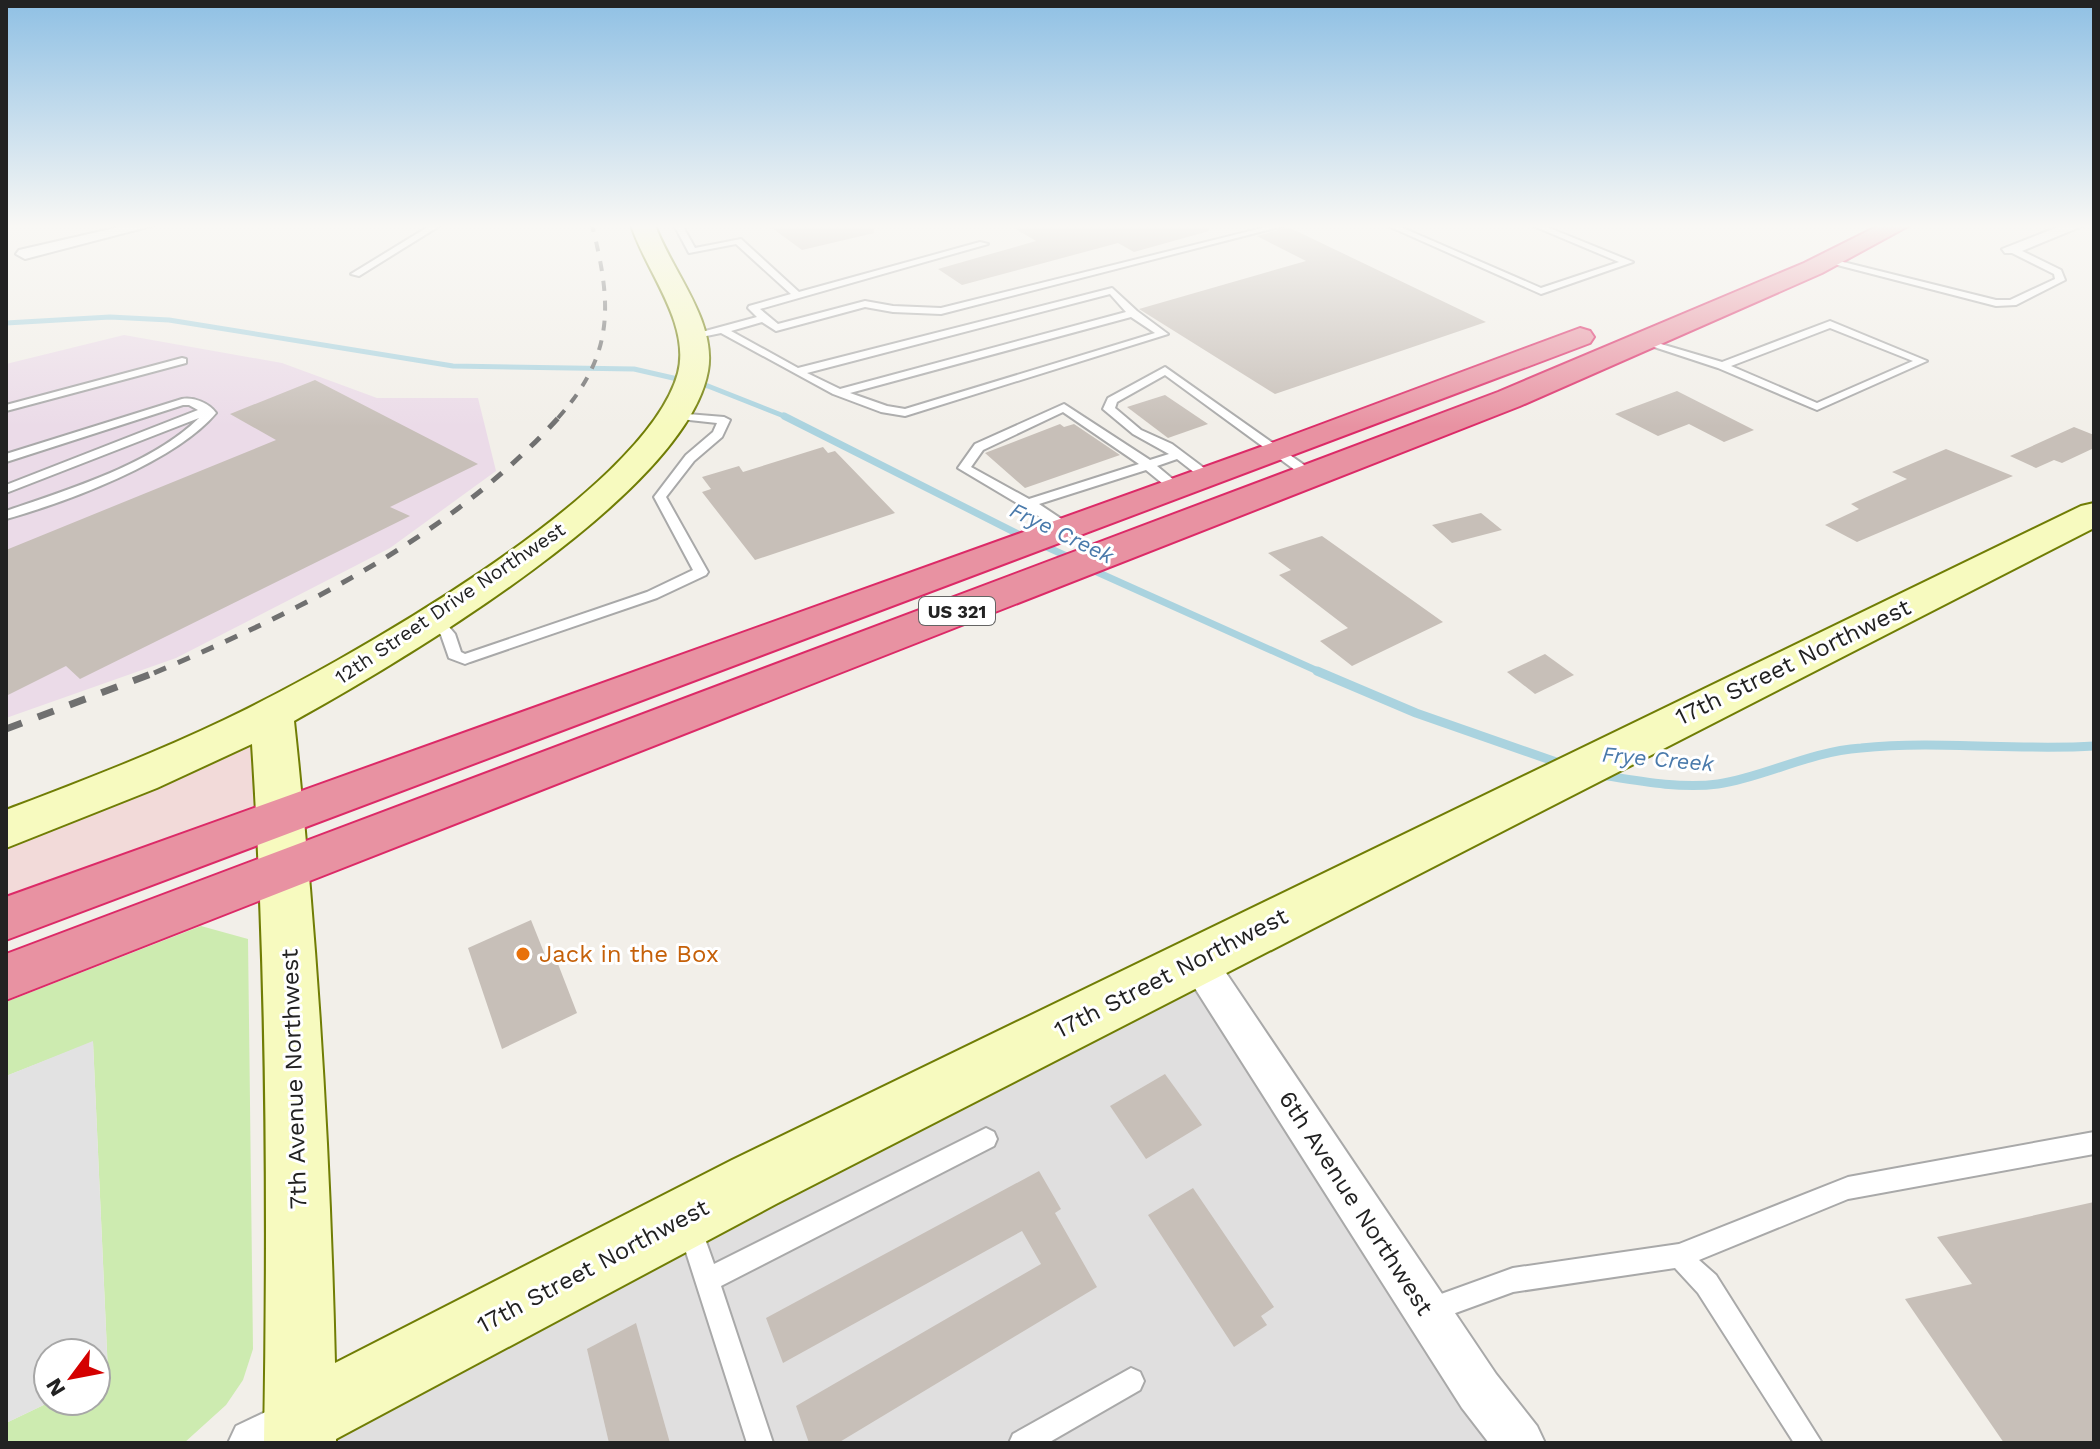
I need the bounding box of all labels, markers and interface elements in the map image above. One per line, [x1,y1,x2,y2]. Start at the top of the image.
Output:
water label: Frye Creek [1006,497,1119,569]
street label: 12th Street Drive Northwest [330,517,570,689]
street label: 17th Street Northwest [1671,593,1915,731]
road number: US 321 [919,597,995,625]
water label: Frye Creek [1601,742,1716,776]
street label: 17th Street Northwest [1050,902,1292,1044]
place label: Jack in the Box [539,940,719,968]
marker: Jack in the Box [514,945,532,963]
street label: 7th Avenue Northwest [275,948,313,1210]
street label: 6th Avenue Northwest [1273,1086,1439,1320]
street label: 17th Street Northwest [472,1193,714,1339]
north arrow [32,1337,112,1417]
text: N [41,1374,70,1401]

